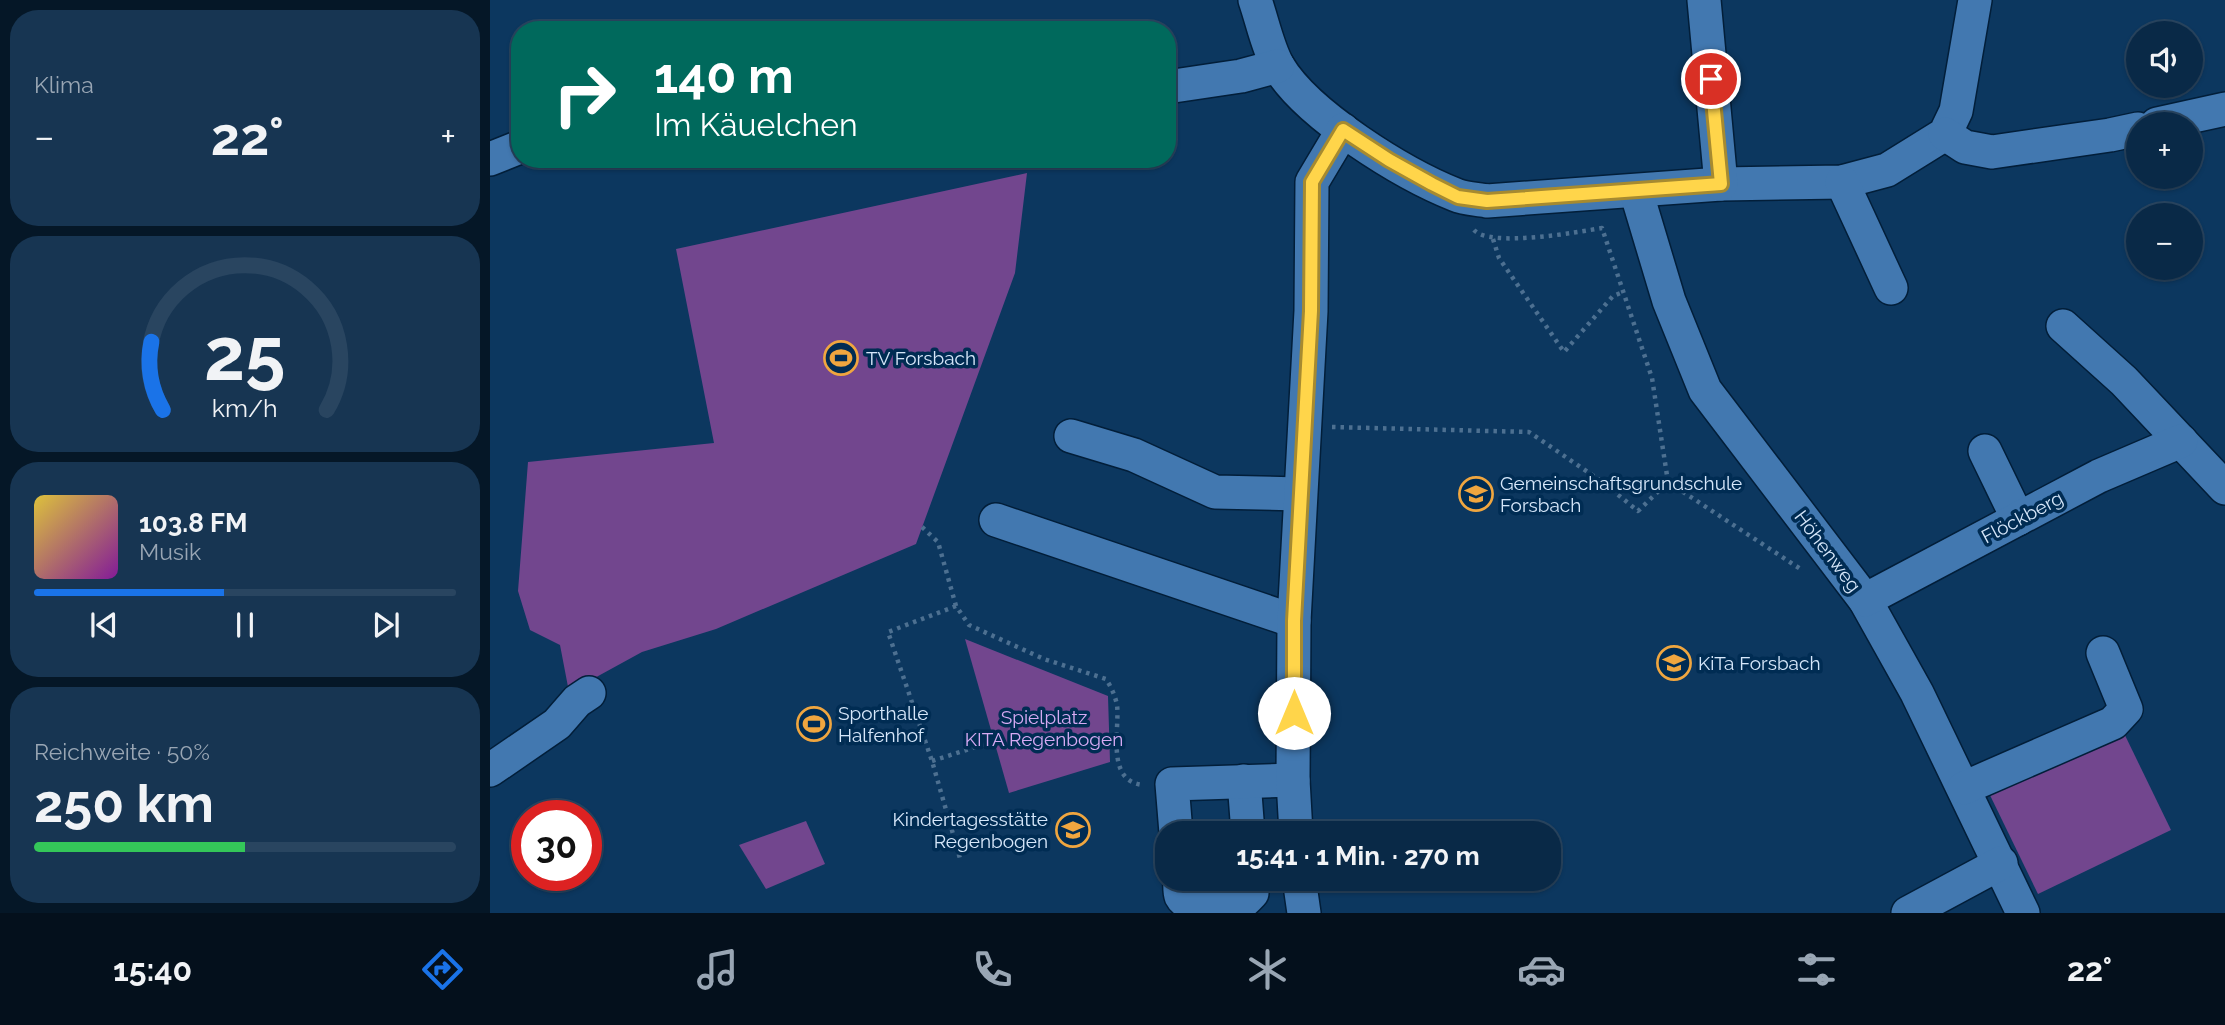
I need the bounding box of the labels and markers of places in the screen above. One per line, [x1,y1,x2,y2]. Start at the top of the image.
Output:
pin [1681,49,1741,109]
sports icon: TV Forsbach [822,339,860,377]
place label: TV Forsbach [866,347,976,369]
place label: Gemeinschaftsgrundschule Forsbach [1500,472,1742,516]
school or university icon: Gemeinschaftsgrundschule Forsbach [1457,475,1495,513]
school or university icon: KiTa Forsbach [1655,644,1693,682]
place label: KiTa Forsbach [1698,652,1820,674]
place label: Sporthalle Halfenhof [838,702,929,746]
sports icon: Sporthalle Halfenhof [795,705,833,743]
place label: Kindertagesstätte Regenbogen [893,808,1048,852]
school or university icon: Kindertagesstätte Regenbogen [1054,811,1092,849]

